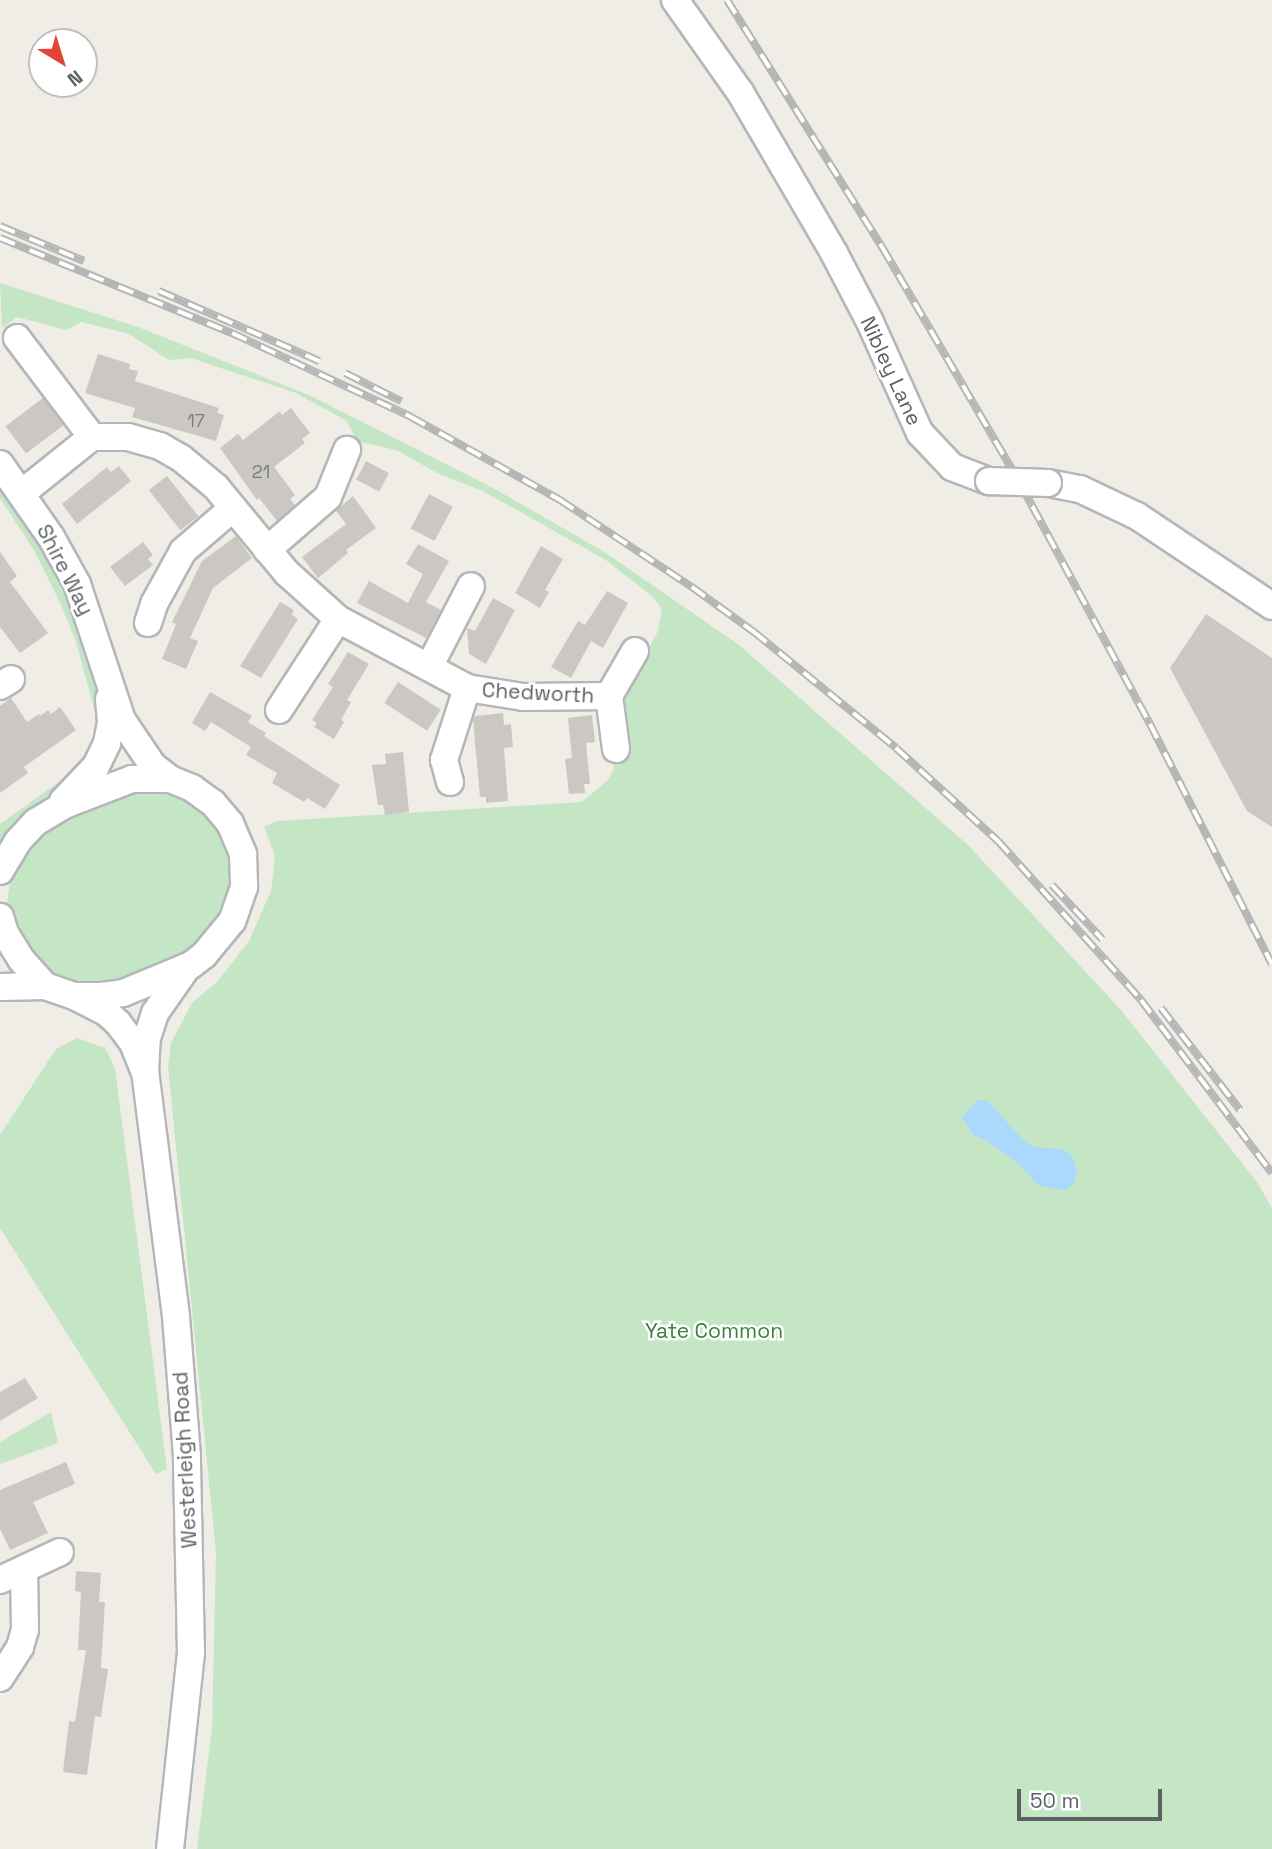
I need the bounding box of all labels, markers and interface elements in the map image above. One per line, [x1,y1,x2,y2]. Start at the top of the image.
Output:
north arrow [28,28,98,98]
text: N [62,65,88,92]
street label: Nibley Lane [855,313,927,429]
house number: 17 [187,410,205,432]
house number: 21 [252,461,270,483]
street label: Shire Way [31,520,99,620]
street label: Chedworth [481,677,595,709]
park label: Yate Common [645,1318,783,1344]
street label: Westerleigh Road [168,1371,202,1549]
scale bar [1020,1776,1165,1820]
text: 50 m [1030,1787,1080,1814]

